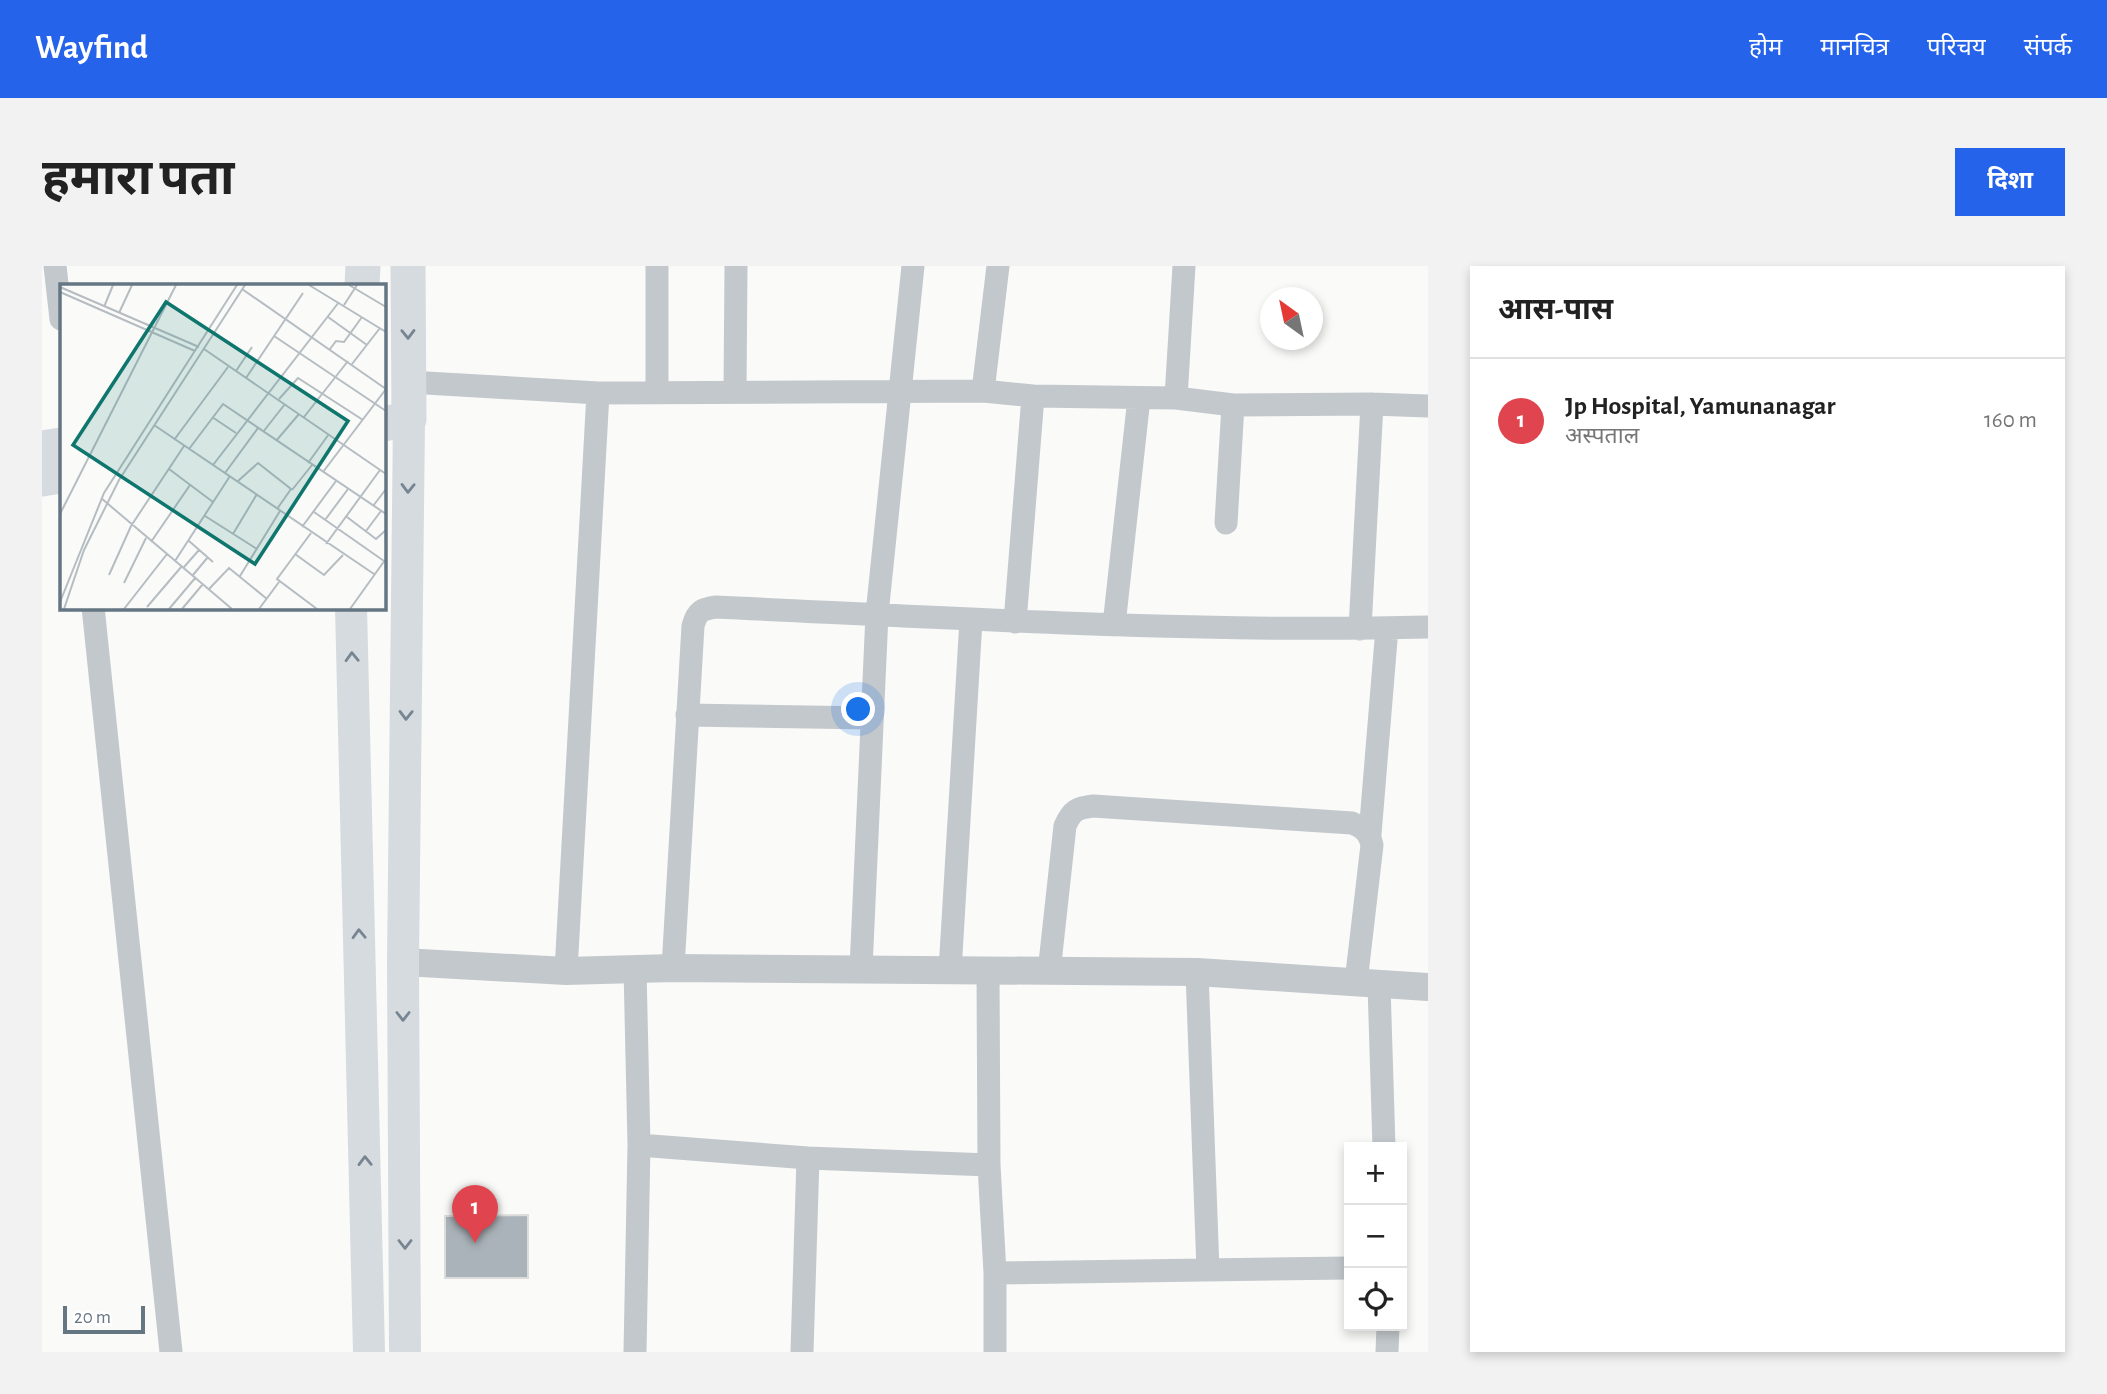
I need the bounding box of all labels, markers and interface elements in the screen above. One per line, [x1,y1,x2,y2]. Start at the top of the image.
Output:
text: Wayfind [35,32,148,65]
text: होम [1749,36,1782,60]
text: मानचित्र [1820,36,1889,60]
text: परिचय [1927,36,1986,60]
text: संपर्क [2024,36,2072,60]
button: दिशा [1955,148,2065,216]
text: हमारा पता [42,155,234,204]
inset map [60,284,385,609]
north arrow [1260,287,1323,350]
text: आस-पास [1498,295,1613,325]
one-way arrow [401,329,416,340]
text: Jp Hospital, Yamunanagar [1565,393,1836,419]
text: 1 [1517,409,1525,432]
text: 160 m [1984,409,2037,432]
text: अस्पताल [1565,425,1639,448]
one-way arrow [400,483,416,493]
one-way arrow [345,652,360,663]
your location [841,692,875,726]
one-way arrow [398,710,413,721]
one-way arrow [352,928,367,939]
one-way arrow [395,1011,411,1022]
map controls [1344,1142,1407,1331]
button: + [1344,1142,1407,1205]
one-way arrow [357,1156,373,1166]
pin: 1 [452,1185,498,1243]
button: − [1344,1205,1407,1268]
one-way arrow [397,1239,413,1249]
button: locate [1344,1268,1407,1331]
scale bar [63,1303,145,1335]
text: 20 m [74,1308,111,1327]

